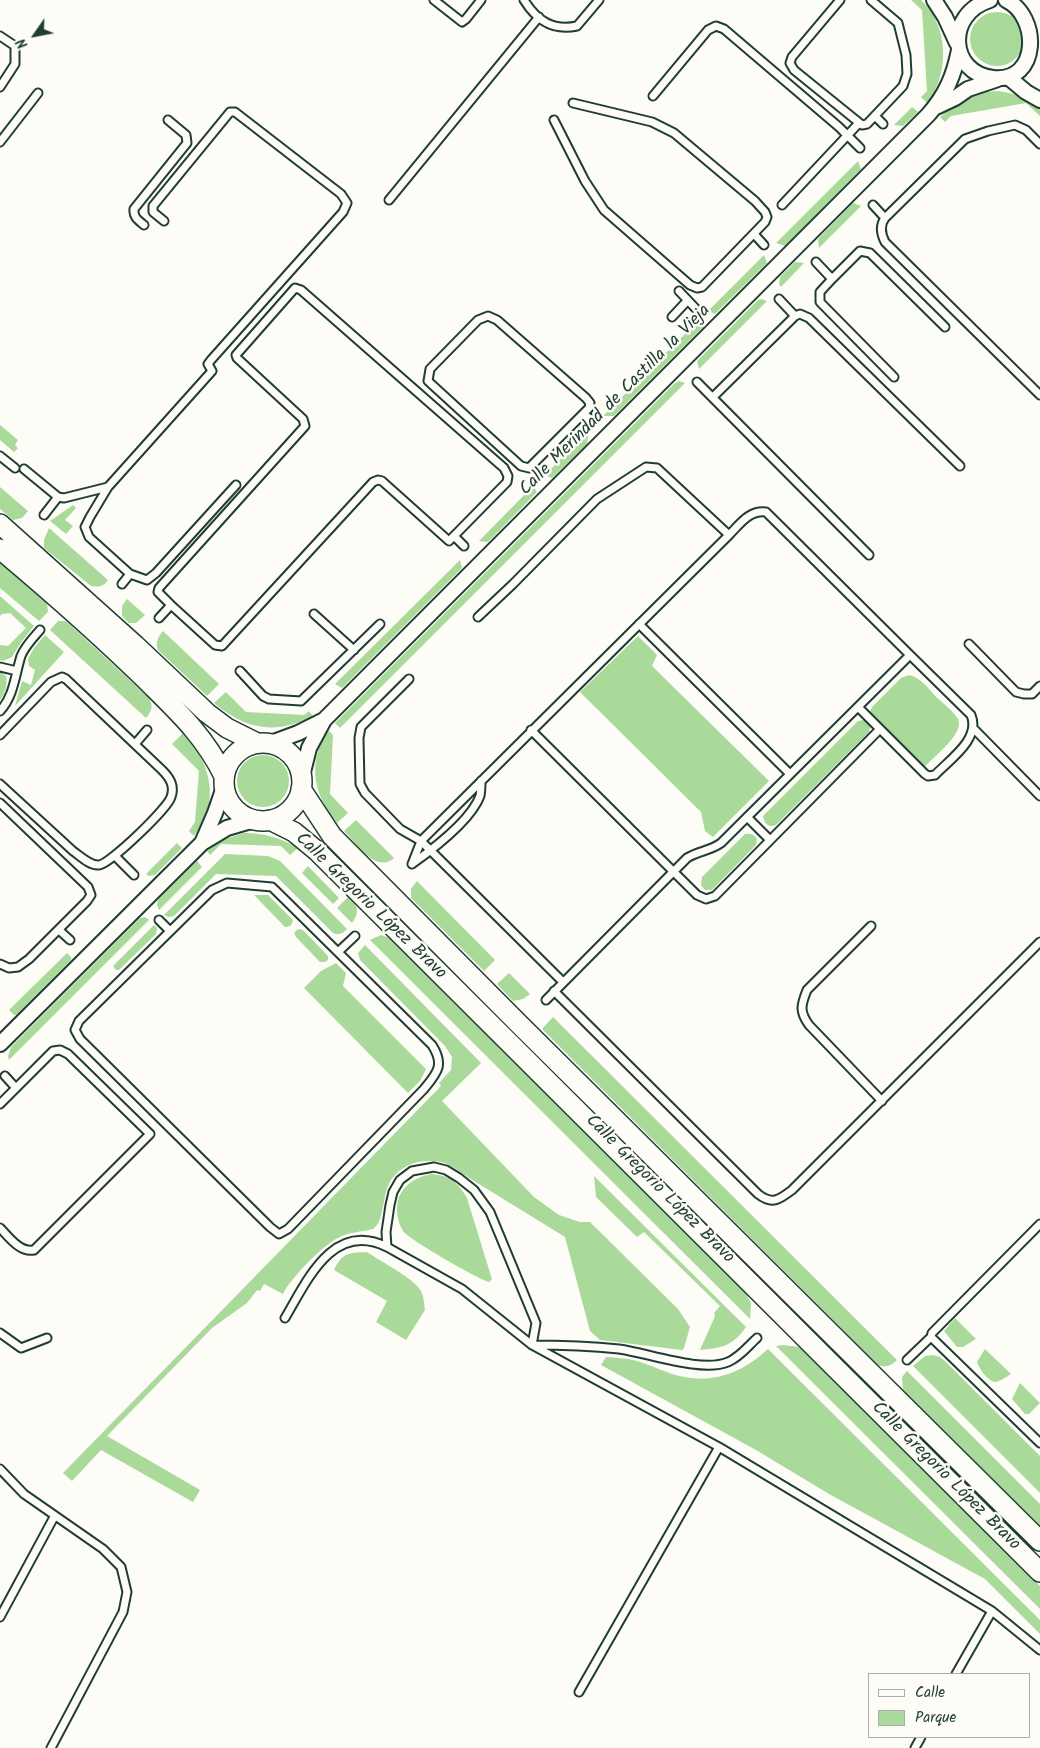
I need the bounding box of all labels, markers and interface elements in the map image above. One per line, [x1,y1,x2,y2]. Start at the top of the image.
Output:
north arrow [10,10,60,60]
text: N [11,33,34,53]
street label: Calle Merindad de Castilla la Vieja [516,301,716,501]
street label: Calle Gregorio López Bravo [290,829,450,985]
street label: Calle Gregorio López Bravo [580,1111,738,1269]
street label: Calle Gregorio López Bravo [866,1398,1024,1556]
legend [868,1673,1030,1738]
text: Calle [915,1681,945,1705]
text: Parque [915,1706,956,1730]

